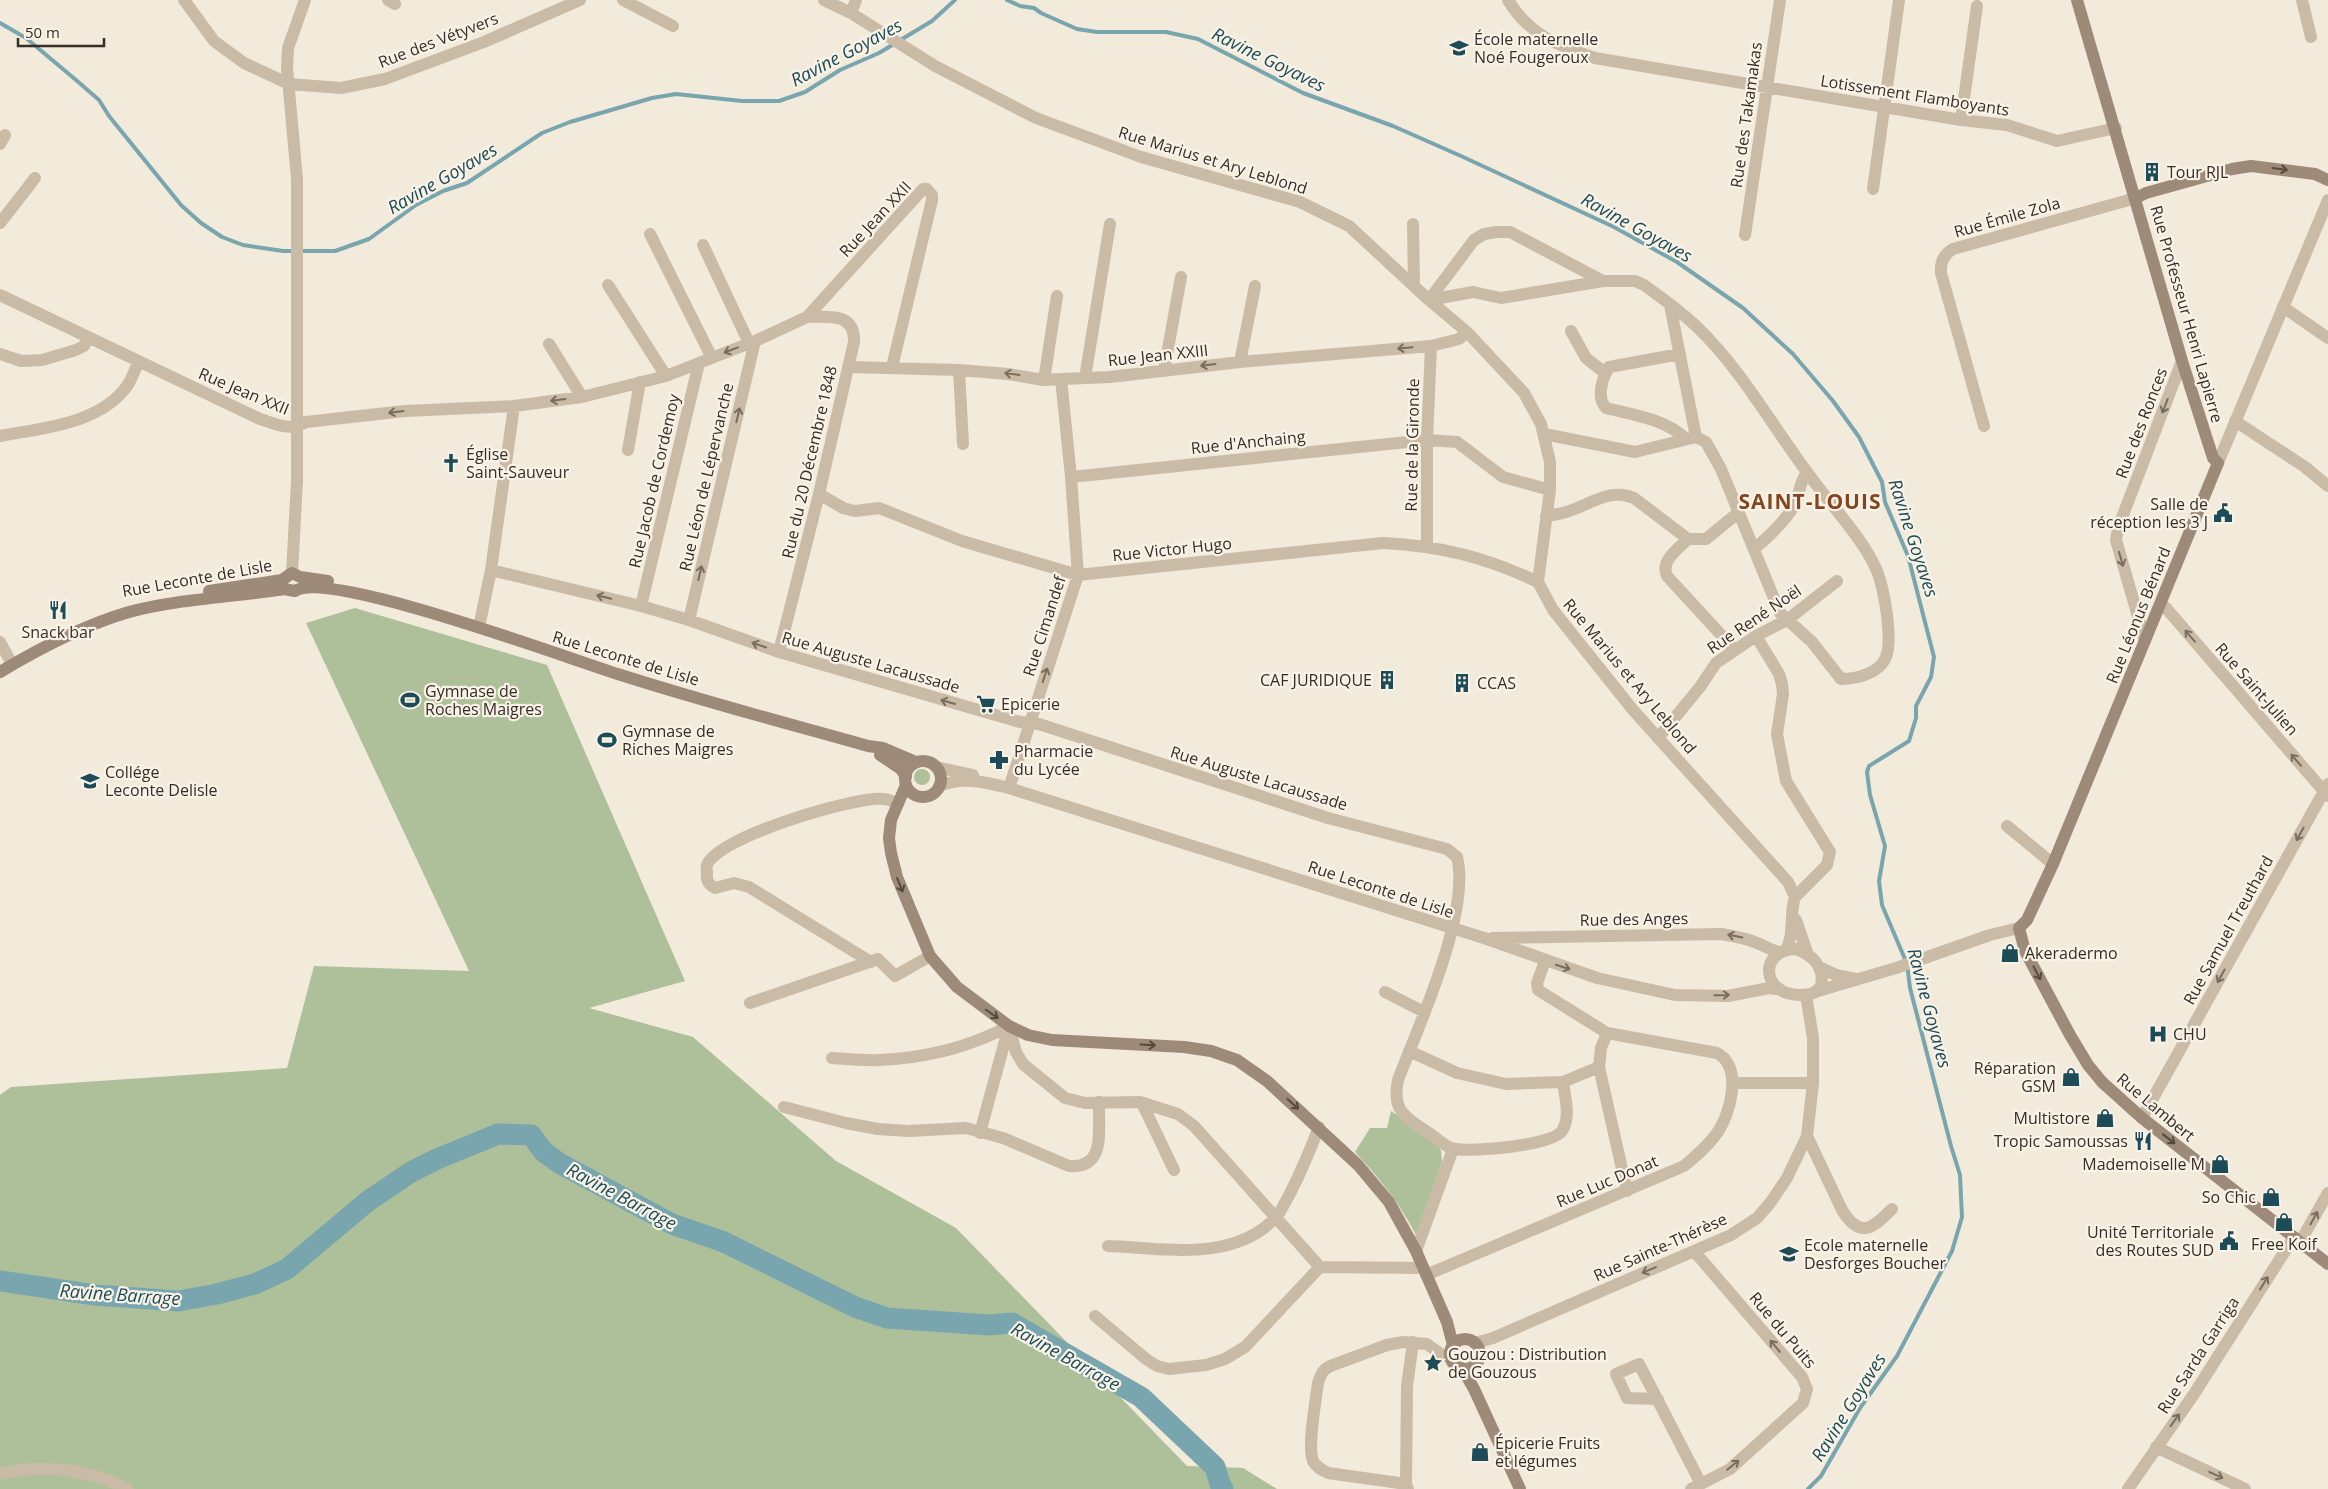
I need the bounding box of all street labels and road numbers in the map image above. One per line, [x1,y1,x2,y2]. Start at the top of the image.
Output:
street label: Rue des Vétyvers [375,7,501,73]
street label: Rue des Takamakas [1725,41,1767,189]
street label: Lotissement Flamboyants [1819,69,2011,121]
street label: Rue Marius et Ary Leblond [1116,121,1310,199]
street label: Rue Jean XXII [834,176,916,262]
street label: Rue Émile Zola [1951,191,2063,243]
street label: Rue Professeur Henri Lapierre [2145,203,2229,425]
street label: Rue Jean XXIII [1107,339,1209,371]
street label: Rue Jean XXII [195,362,293,420]
street label: Rue du 20 Décembre 1848 [776,363,842,561]
street label: Rue des Ronces [2110,364,2172,482]
street label: Rue de la Gironde [1400,378,1424,512]
street label: Rue Léon de Lépervanche [674,381,738,573]
street label: Rue Jacob de Cordemoy [623,391,685,570]
street label: Rue d'Anchaing [1190,425,1307,459]
street label: Rue Victor Hugo [1111,532,1233,566]
street label: Rue Léonus Bénard [2101,543,2175,687]
street label: Rue Leconte de Lisle [120,554,274,602]
street label: Rue Cimandef [1017,571,1071,679]
street label: Rue René Noël [1703,579,1805,659]
street label: Rue Marius et Ary Leblond [1558,594,1702,758]
street label: Rue Leconte de Lisle [550,625,702,691]
street label: Rue Auguste Lacaussade [779,626,963,698]
street label: Rue Saint-Julien [2211,638,2303,740]
street label: Rue Auguste Lacaussade [1168,741,1350,815]
street label: Rue Samuel Treuthard [2178,852,2278,1008]
street label: Rue Leconte de Lisle [1305,855,1457,923]
street label: Rue des Anges [1580,907,1688,931]
street label: Rue Lambert [2112,1068,2200,1146]
street label: Rue Luc Donat [1553,1150,1661,1212]
street label: Rue Sainte-Thérèse [1590,1208,1730,1286]
street label: Rue du Puits [1745,1287,1821,1373]
street label: Rue Sarda Garriga [2152,1292,2244,1418]

